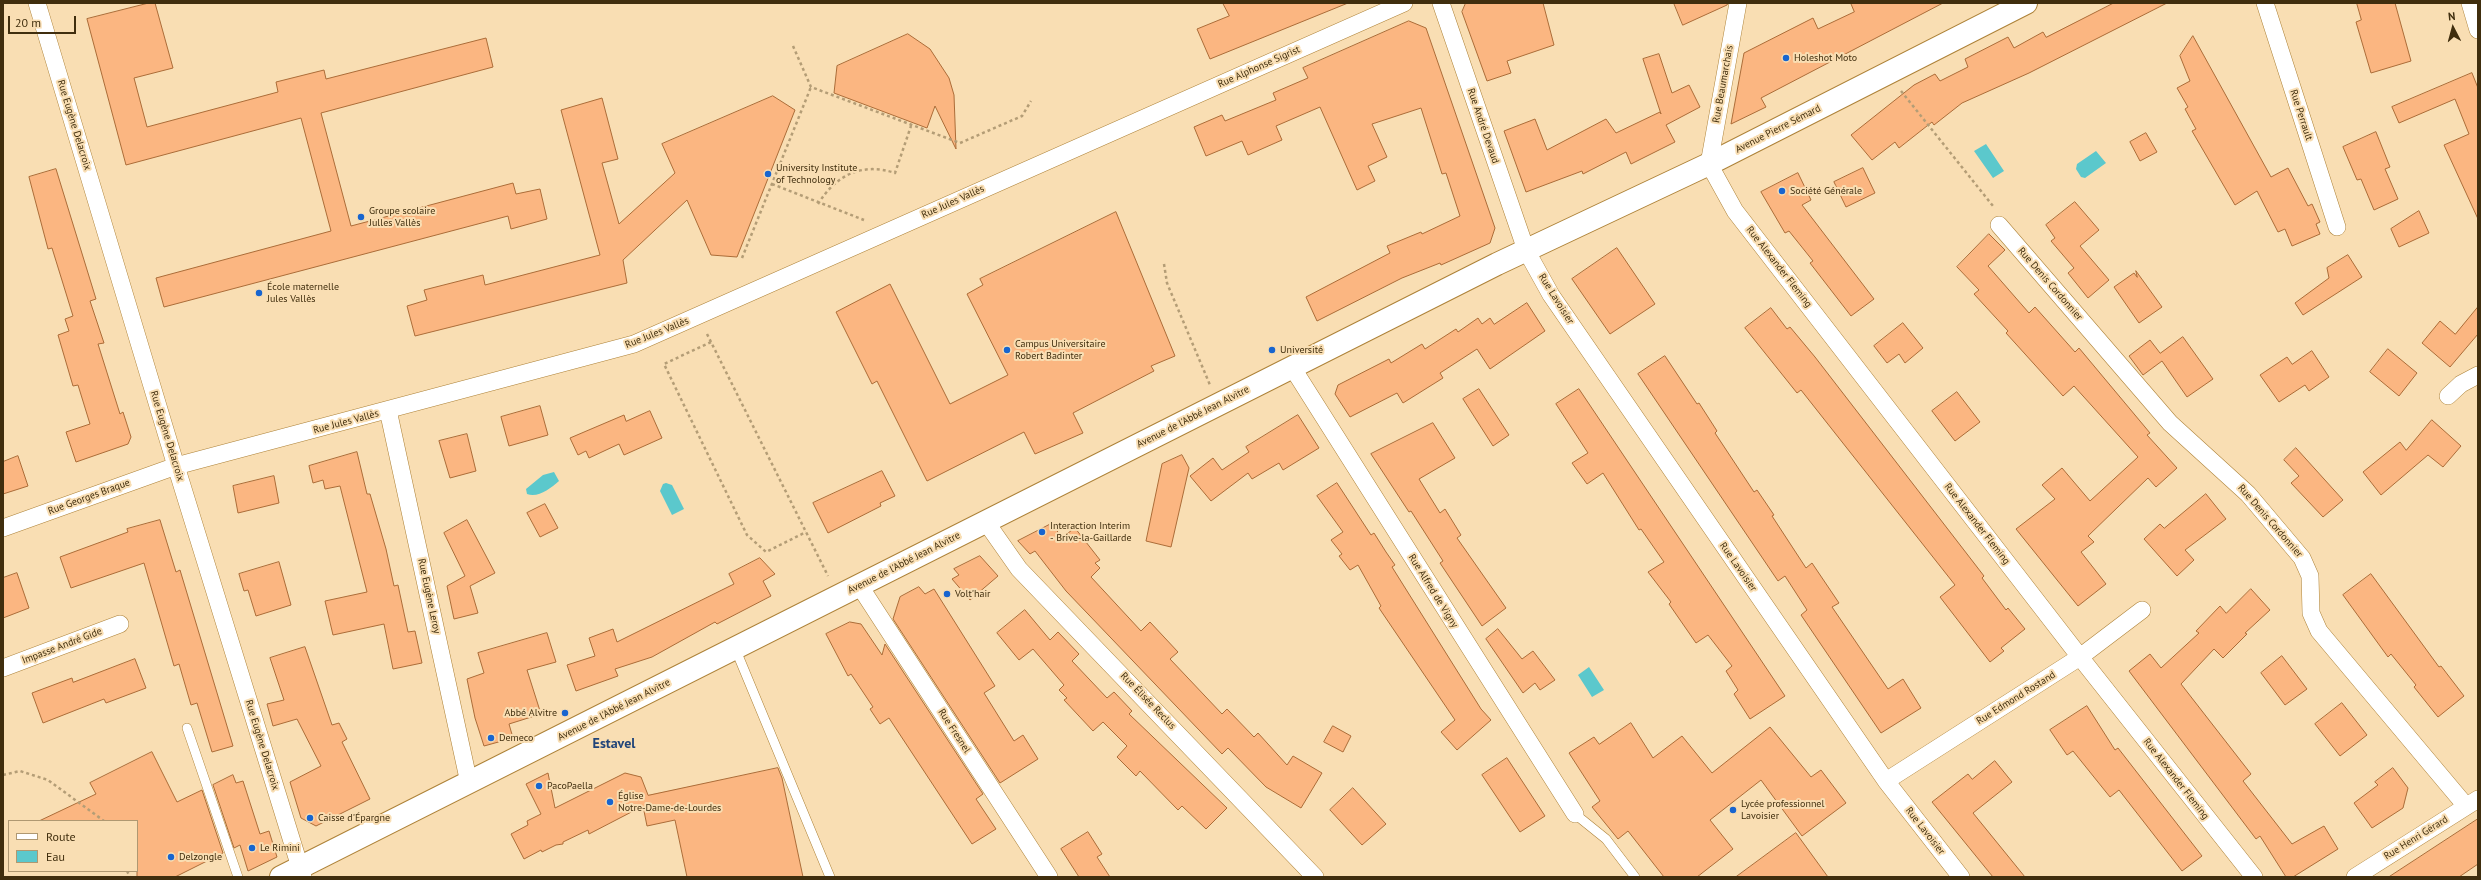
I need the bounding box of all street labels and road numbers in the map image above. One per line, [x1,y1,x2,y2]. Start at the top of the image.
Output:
street label: Rue Alphonse Sigrist [1216,44,1302,90]
street label: Rue Beaumarchais [1710,44,1736,124]
street label: Rue Eugène Delacroix [55,78,93,172]
street label: Rue André Devaud [1465,87,1501,165]
street label: Rue Perrault [2287,88,2315,142]
street label: Avenue Pierre Sémard [1733,102,1823,156]
street label: Rue Jules Vallès [920,183,986,221]
street label: Rue Alexander Fleming [1744,224,1814,310]
street label: Rue Denis Cordonnier [2015,245,2085,323]
street label: Rue Lavoisier [1536,272,1576,326]
street label: Rue Jules Vallès [623,315,691,351]
street label: Avenue de l'Abbé Jean Alvitre [1135,383,1251,451]
street label: Rue Eugène Delacroix [148,389,186,483]
street label: Rue Jules Vallès [312,407,380,437]
street label: Rue Georges Braque [46,477,132,517]
street label: Rue Alexander Fleming [1942,481,2012,567]
street label: Rue Denis Cordonnier [2235,482,2305,560]
street label: Avenue de l'Abbé Jean Alvitre [846,529,962,597]
street label: Rue Lavoisier [1717,540,1759,594]
street label: Rue Alfred de Vigny [1406,552,1460,630]
street label: Rue Eugène Leroy [415,557,443,635]
street label: Impasse André Gide [20,625,104,667]
street label: Rue Edmond Rostand [1974,669,2058,727]
street label: Rue Élisée Reclus [1118,670,1178,732]
street label: Avenue de l'Abbé Jean Alvitre [556,676,672,744]
street label: Rue Eugène Delacroix [243,698,281,792]
street label: Rue Fresnel [935,707,973,755]
street label: Rue Alexander Fleming [2141,736,2211,822]
street label: Rue Lavoisier [1903,805,1947,857]
street label: Rue Henri Gérard [2382,813,2450,863]

